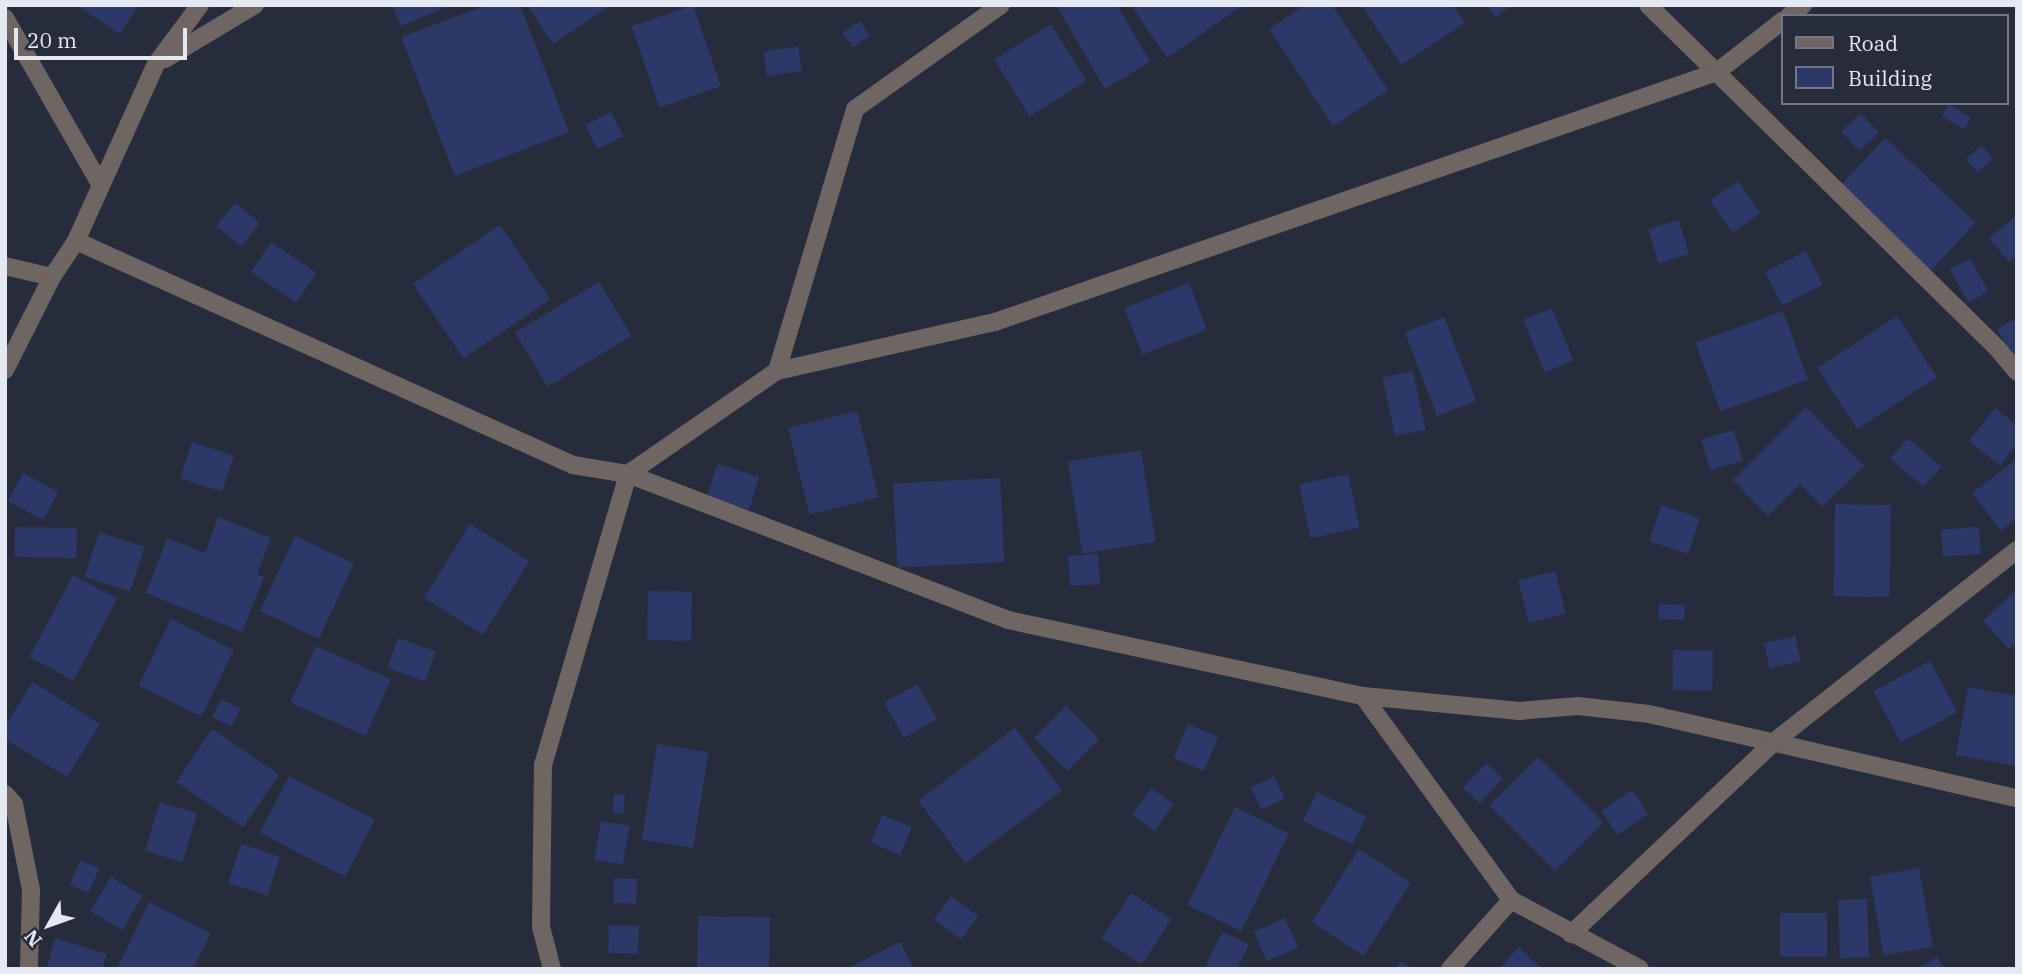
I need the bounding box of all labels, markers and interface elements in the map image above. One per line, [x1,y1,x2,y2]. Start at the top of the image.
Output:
scale bar [18,14,191,58]
legend [1780,14,2008,105]
text: 20 m [27,26,77,54]
text: Road [1848,29,1898,57]
text: Building [1848,64,1932,92]
north arrow [14,890,84,960]
text: N [19,925,47,952]

